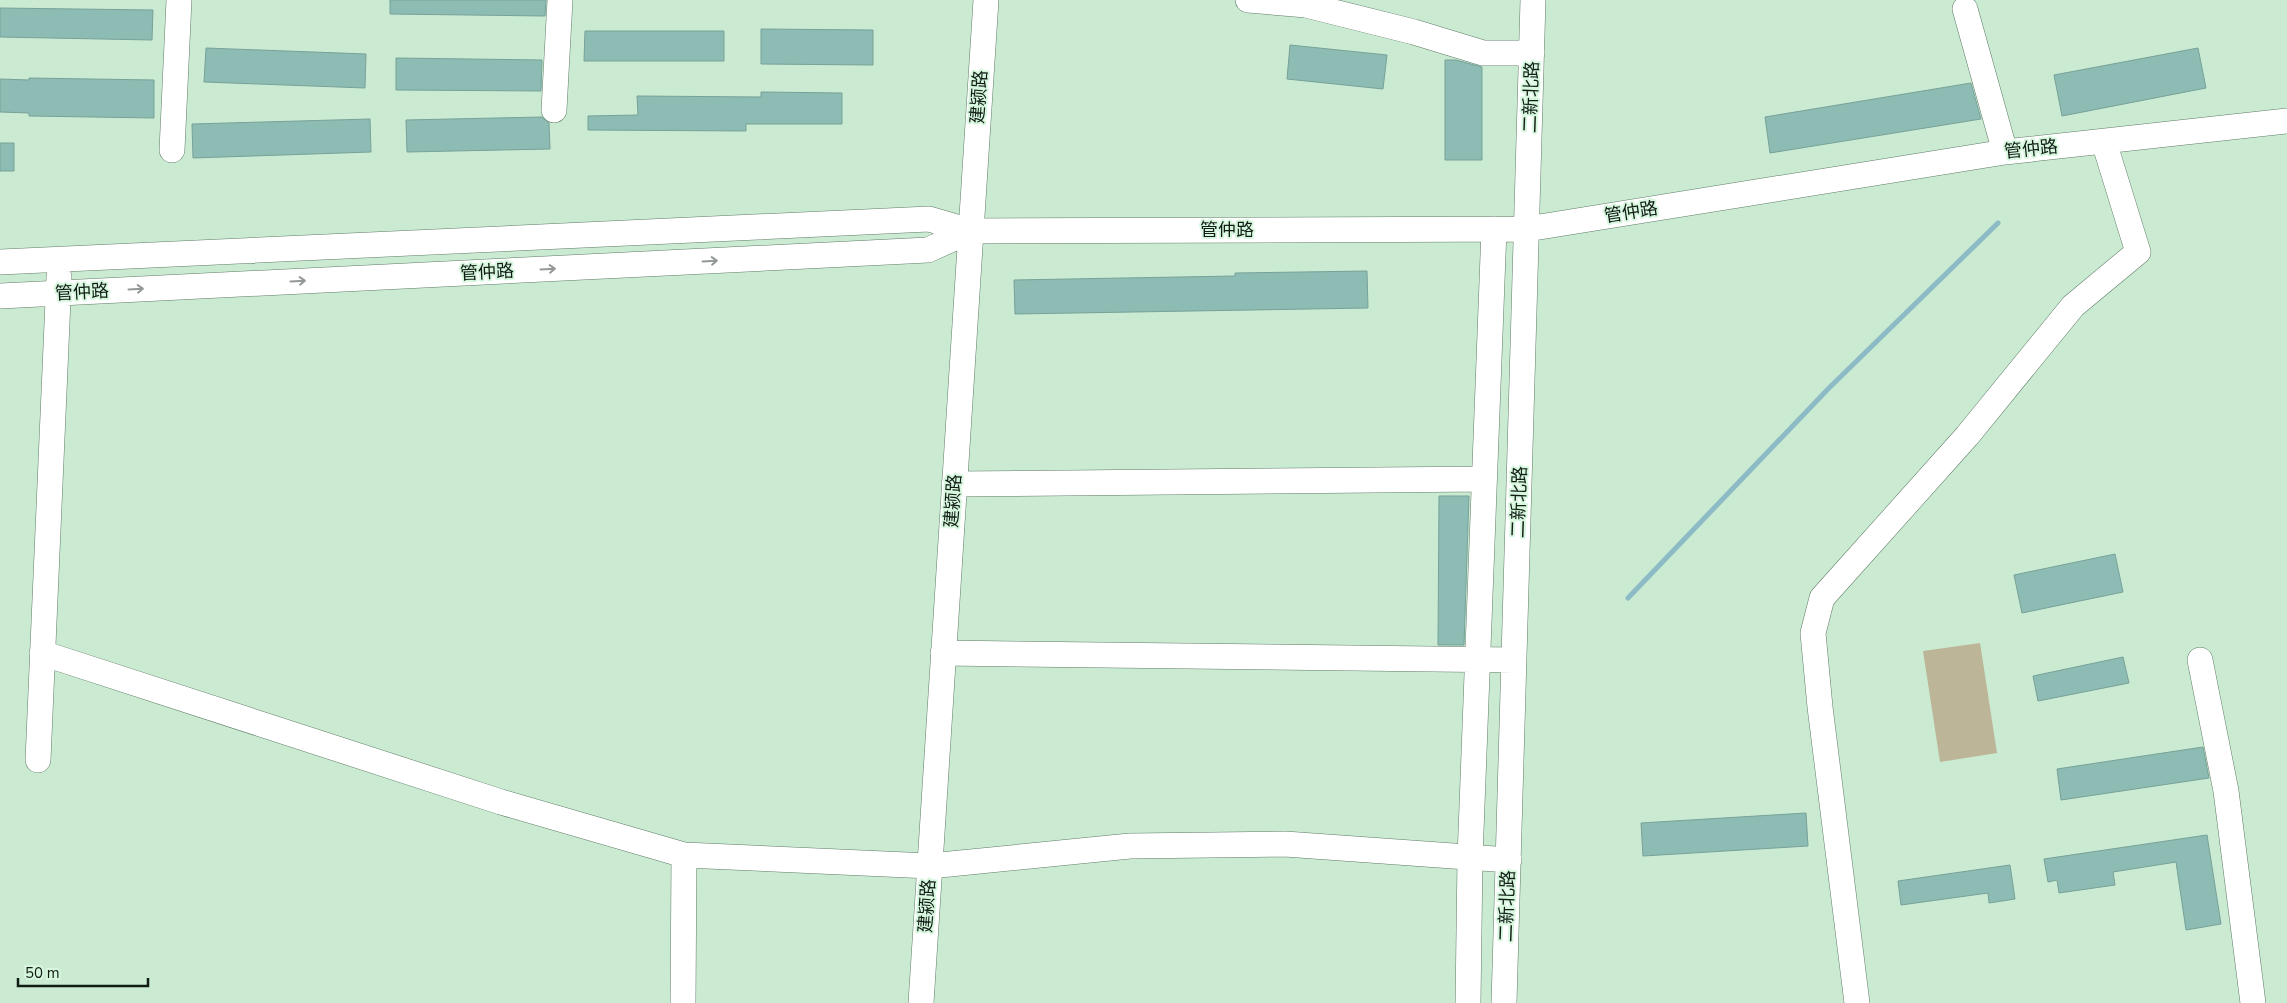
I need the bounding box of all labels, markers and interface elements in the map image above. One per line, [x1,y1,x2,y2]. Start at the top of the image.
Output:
street label: 二新北路 [1518,61,1544,133]
street label: 建颍路 [965,69,993,125]
street label: 管仲路 [2003,134,2059,164]
street label: 管仲路 [1602,196,1660,228]
street label: 管仲路 [1200,218,1254,242]
one-way arrow [702,256,718,265]
street label: 管仲路 [459,259,515,285]
one-way arrow [540,264,556,273]
one-way arrow [290,276,306,285]
street label: 管仲路 [54,279,110,305]
one-way arrow [128,284,144,293]
street label: 二新北路 [1506,466,1532,538]
street label: 建颍路 [939,473,967,529]
street label: 二新北路 [1494,870,1520,942]
street label: 建颍路 [913,878,941,934]
scale bar [18,956,148,988]
text: 50 m [25,963,60,983]

